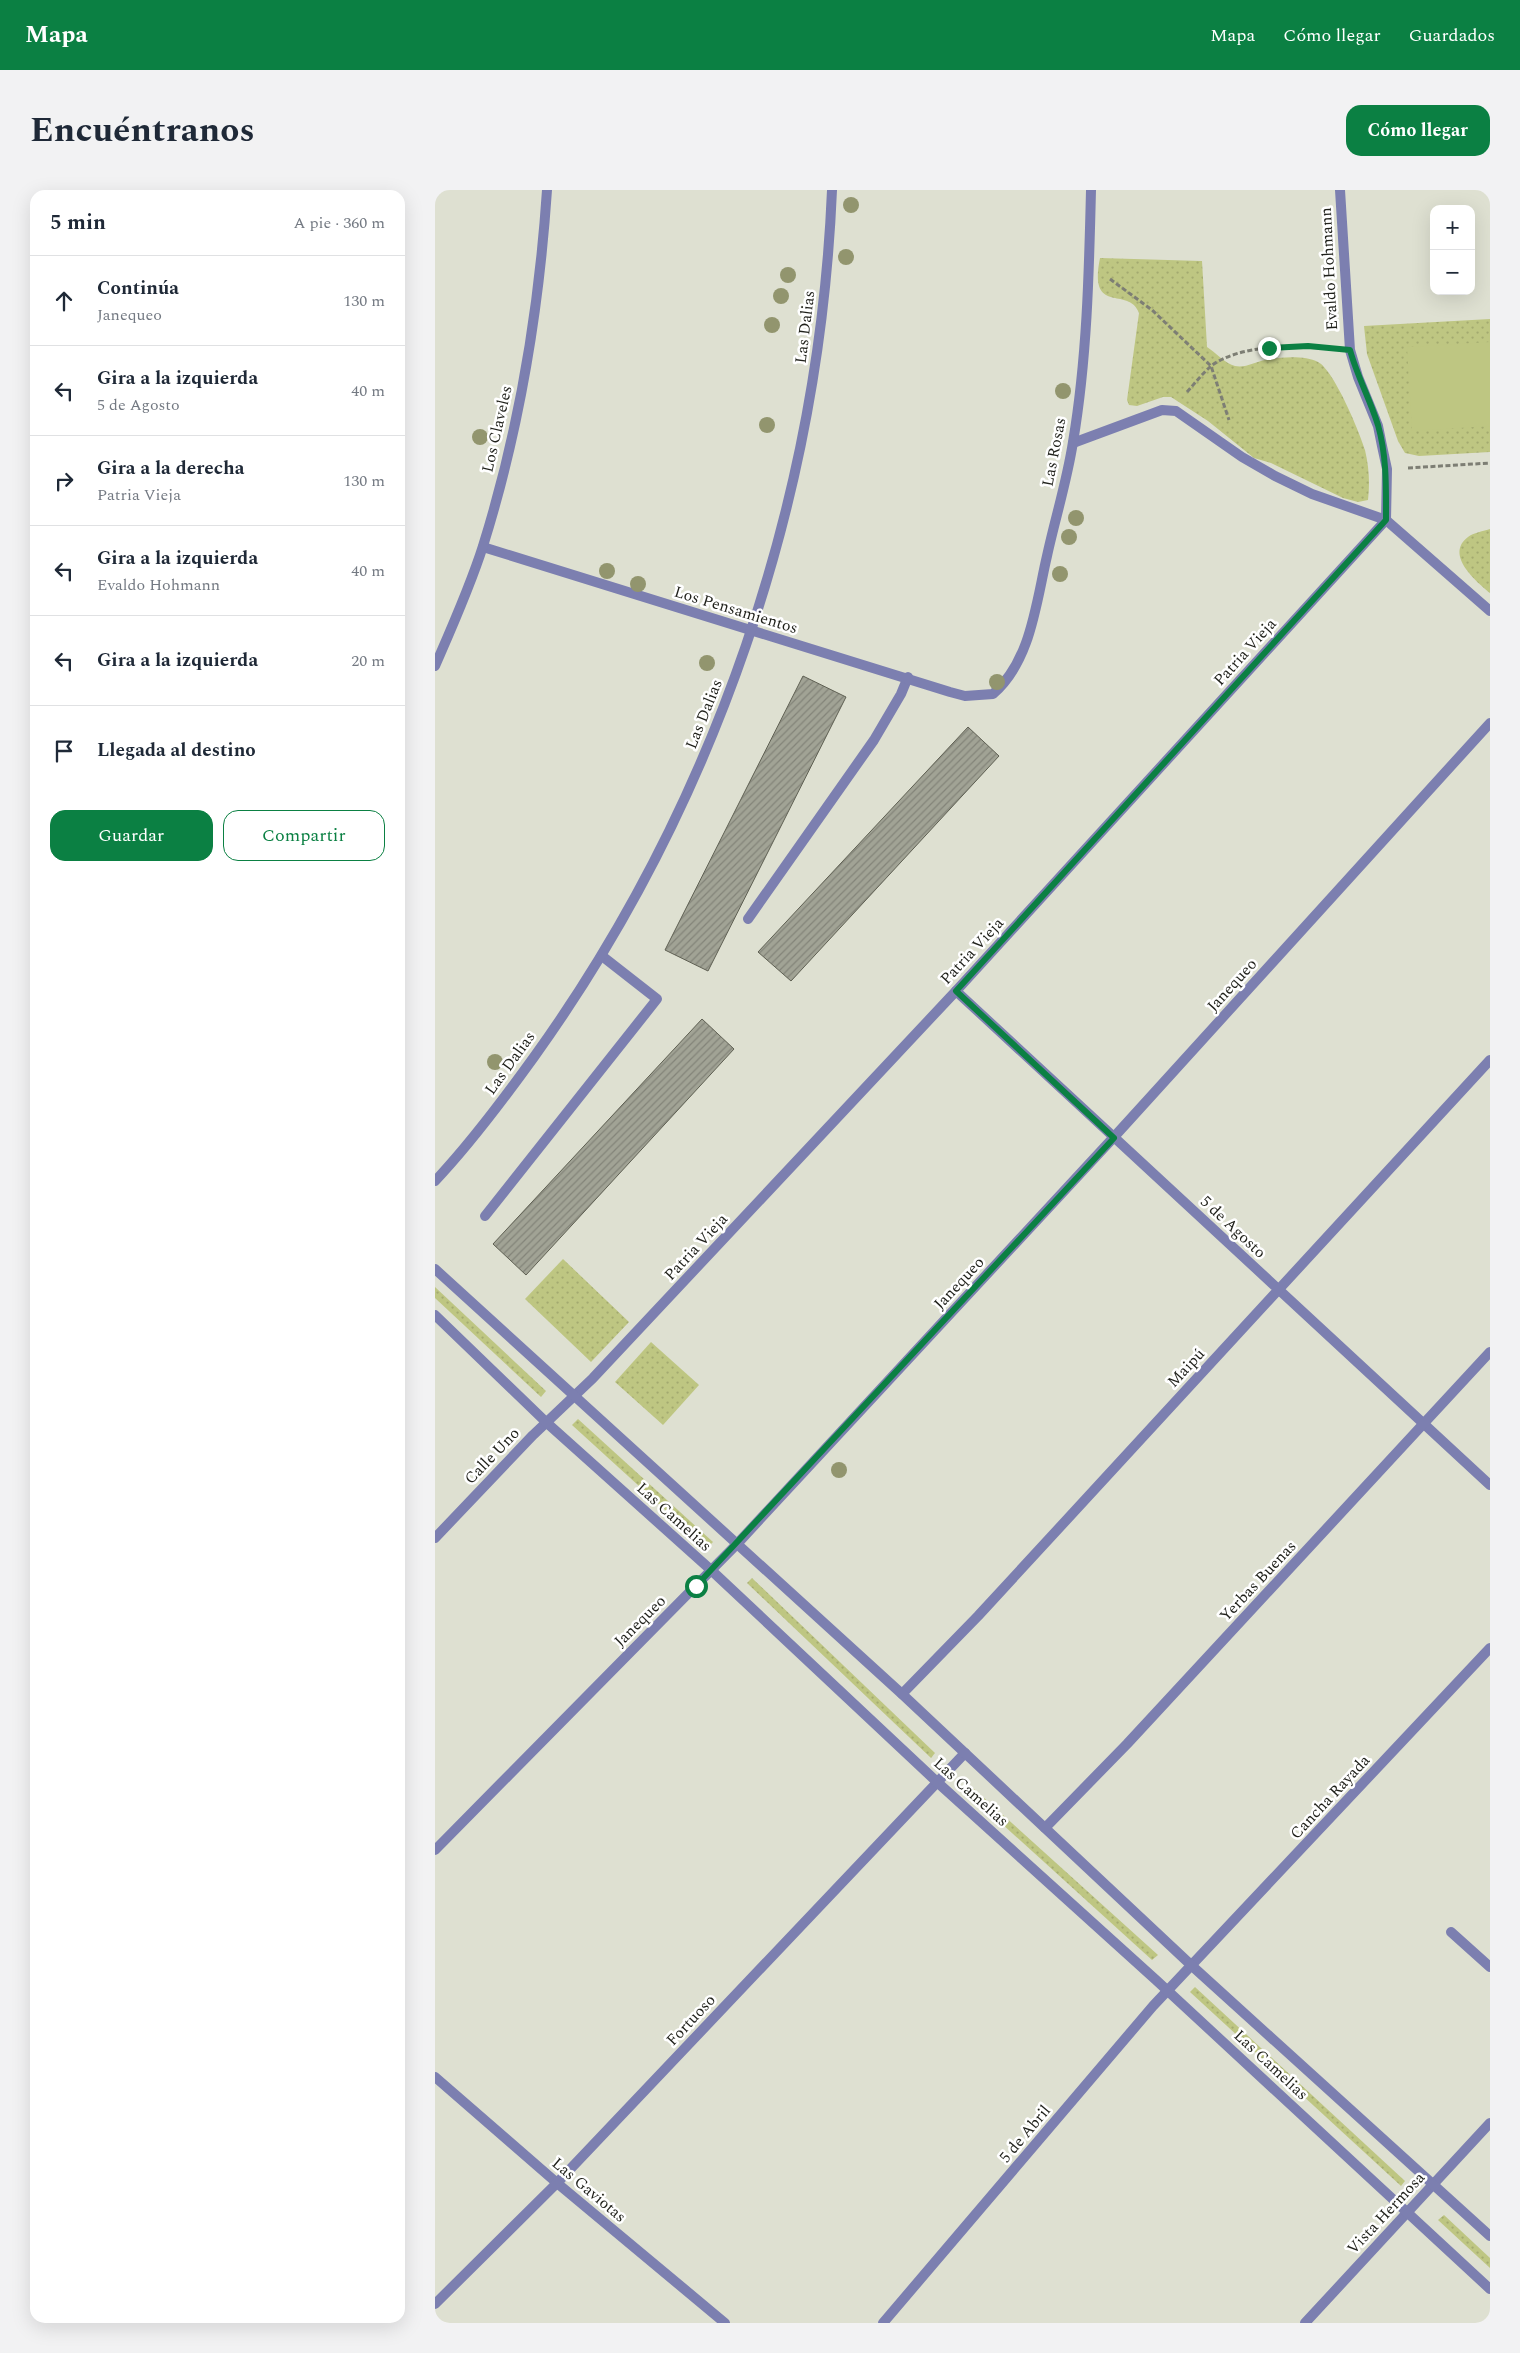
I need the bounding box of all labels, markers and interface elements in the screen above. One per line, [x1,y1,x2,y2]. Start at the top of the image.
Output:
text: Mapa [25,17,88,53]
text: Mapa [1210,22,1255,49]
text: Cómo llegar [1283,22,1381,49]
text: Guardados [1409,22,1495,49]
text: Encuéntranos [30,104,255,157]
button: Cómo llegar [1346,105,1490,156]
map controls [1430,205,1475,295]
button: + [1430,205,1475,250]
text: 5 min [50,207,106,239]
street label: Evaldo Hohmann [1314,207,1344,331]
text: A pie · 360 m [293,211,385,235]
button: − [1430,250,1475,295]
text: Continúa [97,274,179,303]
icon: ahead [50,287,78,315]
text: 130 m [343,289,385,313]
street label: Las Dalias [789,289,821,365]
text: Janequeo [97,303,162,327]
route end [1258,337,1281,360]
text: Gira a la izquierda [97,364,258,393]
icon: left [50,377,78,405]
text: 40 m [351,379,385,403]
street label: Los Claveles [475,383,519,475]
text: 5 de Agosto [97,393,180,417]
street label: Las Rosas [1036,415,1072,489]
text: Gira a la derecha [97,454,244,483]
icon: right [50,467,78,495]
text: 130 m [343,469,385,493]
text: Patria Vieja [97,483,181,507]
text: Gira a la izquierda [97,544,258,573]
icon: left [50,557,78,585]
text: 40 m [351,559,385,583]
text: Evaldo Hohmann [97,573,220,597]
street label: Los Pensamientos [671,580,801,640]
street label: Patria Vieja [1208,613,1282,691]
text: Gira a la izquierda [97,646,258,675]
icon: left [50,647,78,675]
text: 20 m [351,649,385,673]
street label: Las Dalias [679,675,729,753]
text: Llegada al destino [97,736,256,765]
icon: arrive [50,737,78,765]
button: Guardar [50,810,213,861]
button: Compartir [223,810,385,861]
street label: Patria Vieja [935,912,1010,990]
street label: Janequeo [1201,953,1263,1017]
street label: Las Dalias [479,1026,541,1100]
street label: 5 de Agosto [1195,1190,1271,1264]
street label: Patria Vieja [659,1208,734,1286]
street label: Janequeo [928,1251,990,1315]
street label: Maipú [1161,1343,1211,1393]
street label: Calle Uno [459,1422,525,1490]
street label: Las Camelias [631,1477,717,1557]
street label: Yerbas Buenas [1214,1535,1302,1627]
route start [685,1575,708,1598]
street label: Janequeo [609,1590,671,1652]
street label: Cancha Rayada [1284,1749,1376,1845]
street label: Las Camelias [928,1752,1014,1832]
street label: Fortuoso [661,1989,721,2051]
street label: Las Camelias [1228,2024,1314,2106]
street label: 5 de Abril [994,2100,1056,2168]
street label: Las Gaviotas [547,2152,631,2228]
street label: Vista Hermosa [1341,2166,1431,2260]

